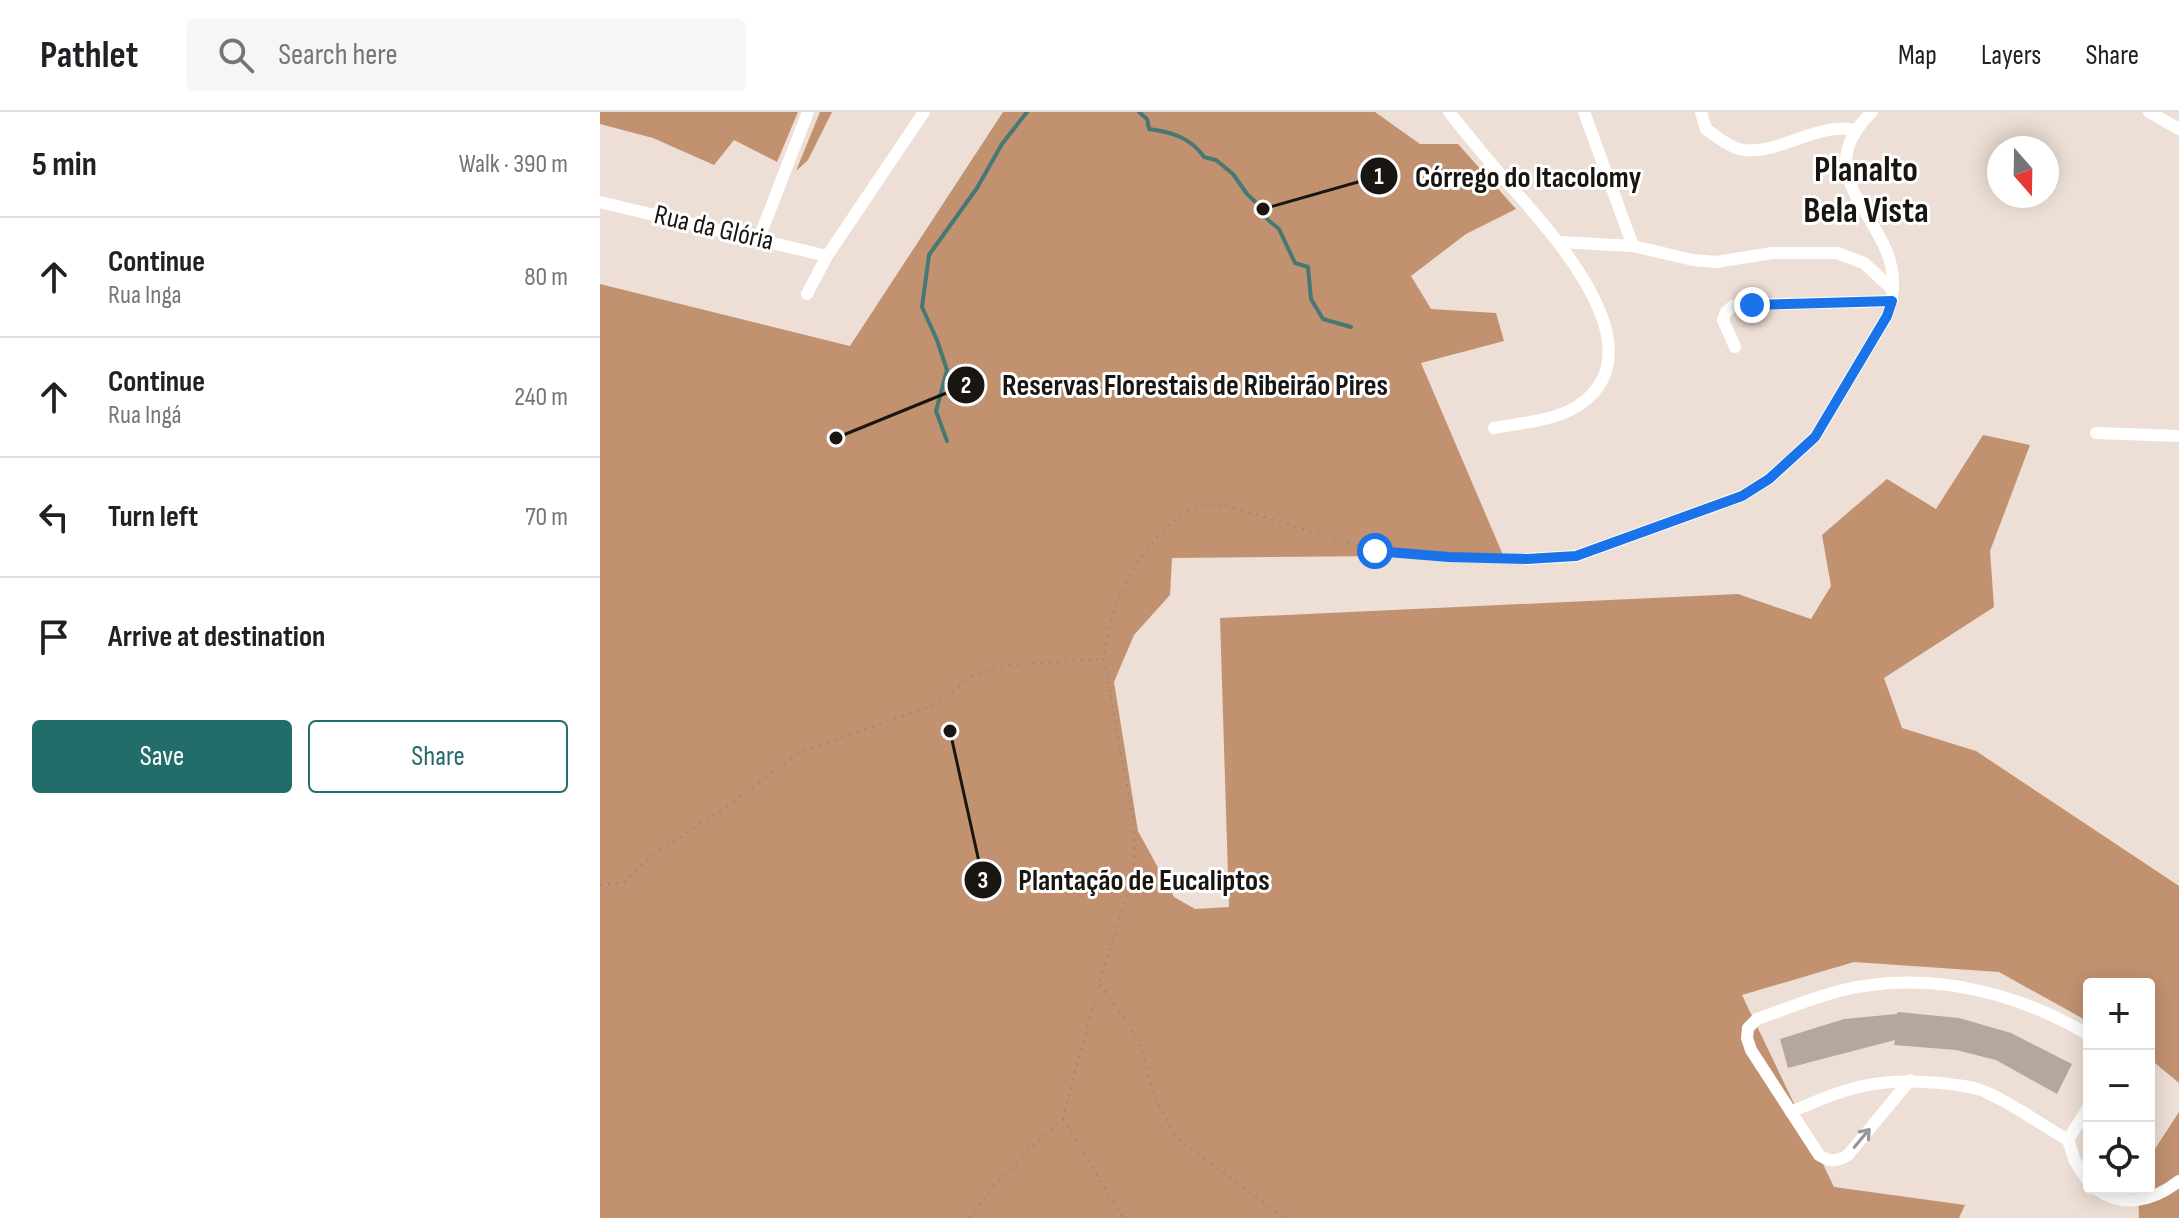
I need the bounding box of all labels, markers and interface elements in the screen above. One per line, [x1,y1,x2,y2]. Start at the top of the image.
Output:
search box [186,19,746,91]
text: Pathlet [40,33,138,78]
icon: search [214,33,258,77]
text: Search here [278,37,397,73]
text: Map [1898,39,1937,72]
text: Layers [1981,39,2041,72]
text: Share [2085,39,2139,72]
north arrow [1987,136,2059,208]
text: 5 min [32,144,97,185]
text: Walk · 390 m [459,149,568,180]
callout: Córrego do Itacolomy [1359,149,1657,203]
district label: Planalto Bela Vista [1803,149,1929,233]
text: Córrego do Itacolomy [1415,160,1642,196]
text: 1 [1374,162,1384,191]
street label: Rua da Glória [651,198,777,258]
text: Continue [108,244,205,280]
icon: ahead [32,255,76,299]
text: 80 m [524,262,568,293]
text: Rua Inga [108,280,181,311]
route end [1734,287,1770,323]
callout: Reservas Florestais de Ribeirão Pires [946,358,1404,412]
text: Continue [108,364,205,400]
text: Reservas Florestais de Ribeirão Pires [1002,368,1388,404]
text: 2 [961,371,971,400]
icon: ahead [32,375,76,419]
text: 240 m [514,382,568,413]
text: Rua Ingá [108,400,181,431]
icon: left [32,495,76,539]
text: Turn left [108,499,198,535]
text: 70 m [525,502,568,533]
route start [1357,533,1393,569]
icon: arrive [32,615,76,659]
text: Arrive at destination [108,619,325,655]
button: Save [32,720,292,793]
button: Share [308,720,568,793]
callout: Plantação de Eucaliptos [963,853,1286,907]
text: Plantação de Eucaliptos [1018,863,1270,899]
text: 3 [978,866,988,895]
map controls [2083,978,2155,1194]
button: + [2083,978,2155,1050]
button: − [2083,1050,2155,1122]
button: locate [2083,1122,2155,1194]
one-way arrow [1853,1128,1871,1148]

